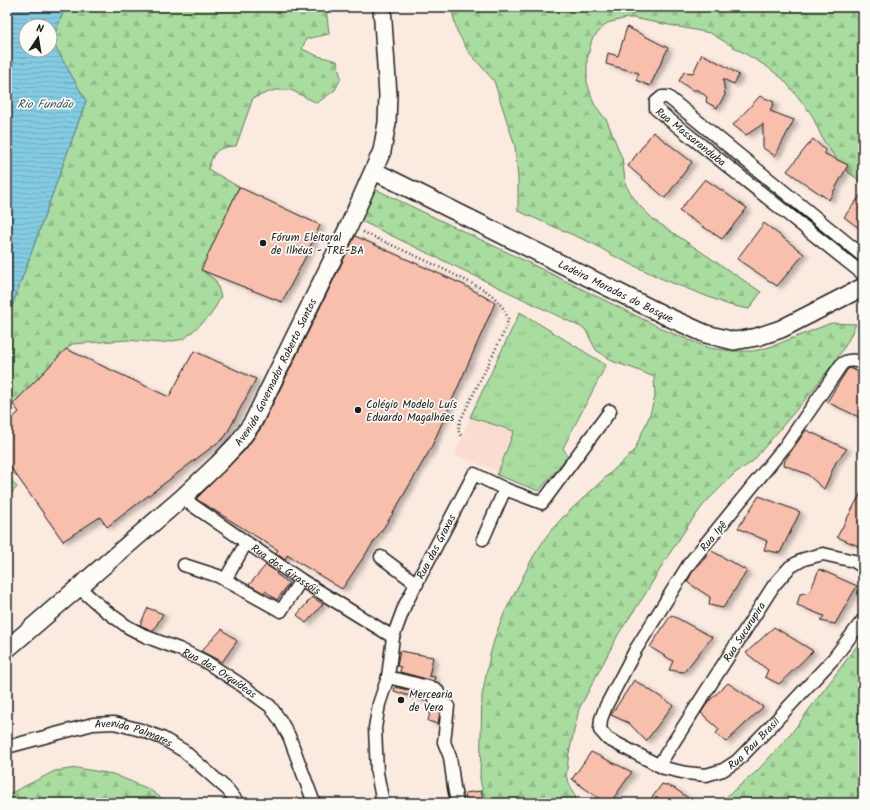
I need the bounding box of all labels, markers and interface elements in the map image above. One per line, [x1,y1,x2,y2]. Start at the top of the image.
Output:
north arrow [18,18,58,58]
text: N [35,20,45,39]
water label: Rio Fundão [17,95,74,114]
street label: Rua Massaranduba [651,104,730,171]
place label: Fórum Eleitoral de Ilhéus - TRE-BA [271,229,364,260]
marker: Fórum Eleitoral de Ilhéus - TRE-BA [258,238,268,248]
street label: Ladeira Moradas do Bosque [555,256,676,328]
street label: Avenida Governador Roberto Santos [230,295,322,450]
place label: Colégio Modelo Luís Eduardo Magalhães [366,396,457,427]
marker: Colégio Modelo Luís Eduardo Magalhães [353,405,363,415]
street label: Rua das Graxas [412,511,461,583]
street label: Rua Ipê [696,517,732,556]
street label: Rua dos Girassóis [247,540,324,600]
street label: Rua Sucurupira [719,599,771,666]
street label: Rua das Orquídeas [179,644,260,704]
place label: Mercearia de Vera [409,686,453,717]
marker: Mercearia de Vera [396,695,406,705]
street label: Rua Pau Brasil [724,713,785,775]
street label: Avenida Palmares [94,715,176,752]

